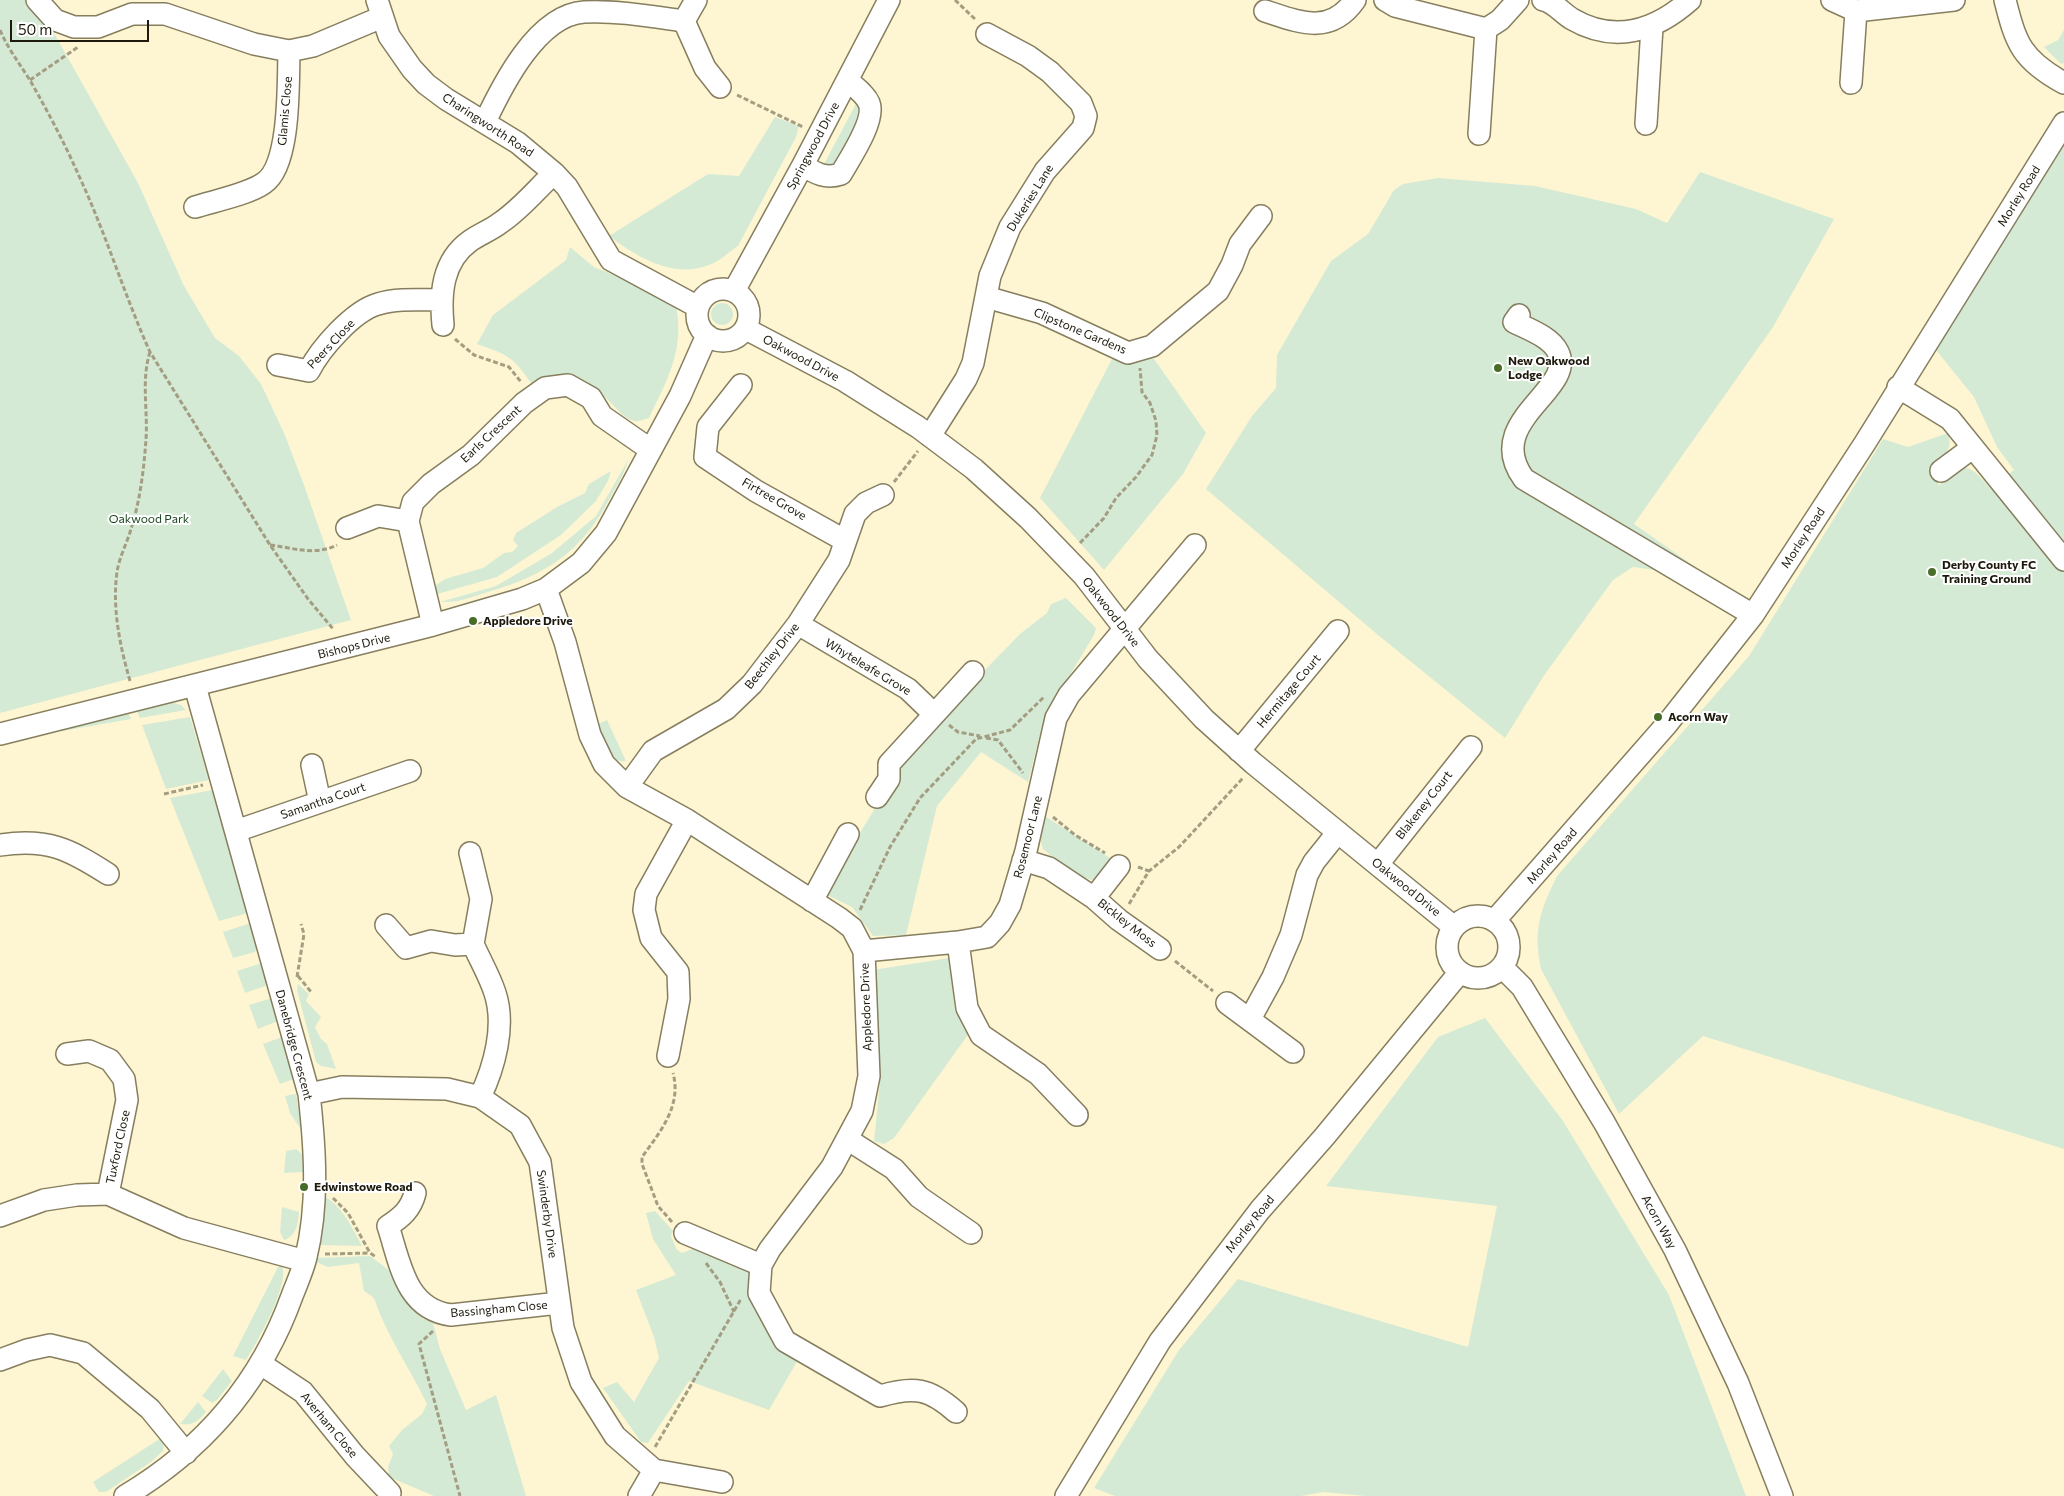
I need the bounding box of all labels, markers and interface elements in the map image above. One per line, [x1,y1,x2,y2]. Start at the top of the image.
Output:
scale bar [12,10,151,42]
text: 50 m [18,20,52,38]
street label: Glamis Close [275,76,295,146]
street label: Charingworth Road [440,90,536,160]
street label: Springwood Drive [784,100,842,192]
street label: Dukeries Lane [1004,162,1056,234]
street label: Morley Road [1995,163,2043,229]
street label: Clipstone Gardens [1031,305,1129,357]
street label: Peers Close [304,316,358,372]
street label: Oakwood Drive [760,332,842,384]
place label: New Oakwood Lodge [1508,354,1589,382]
marker: New Oakwood Lodge [1492,362,1504,374]
street label: Earls Crescent [458,402,524,466]
street label: Firtree Grove [739,475,809,523]
street label: Morley Road [1778,505,1828,571]
park label: Oakwood Park [109,512,189,526]
place label: Derby County FC Training Ground [1942,558,2036,586]
marker: Derby County FC Training Ground [1926,566,1938,578]
street label: Oakwood Drive [1079,574,1143,650]
place label: Appledore Drive [483,614,573,628]
marker: Appledore Drive [467,615,479,627]
street label: Beechley Drive [742,620,802,692]
street label: Bishops Drive [316,630,392,662]
street label: Whyteleafe Grove [822,636,914,698]
street label: Hermitage Court [1254,651,1324,731]
place label: Acorn Way [1668,710,1728,724]
marker: Acorn Way [1652,711,1664,723]
street label: Blakeney Court [1393,768,1455,842]
street label: Samantha Court [279,780,367,822]
street label: Rosemoor Lane [1011,794,1045,880]
street label: Morley Road [1524,825,1580,887]
street label: Oakwood Drive [1369,855,1443,919]
street label: Bickley Moss [1095,896,1159,950]
street label: Appledore Drive [857,963,875,1051]
street label: Danebridge Crescent [272,988,316,1102]
street label: Tuxford Close [103,1109,133,1185]
street label: Swinderby Drive [534,1169,560,1259]
place label: Edwinstowe Road [314,1180,413,1194]
marker: Edwinstowe Road [298,1181,310,1193]
street label: Morley Road [1223,1193,1277,1255]
street label: Acorn Way [1638,1193,1680,1251]
street label: Bassingham Close [450,1298,548,1320]
street label: Averham Close [297,1389,361,1461]

